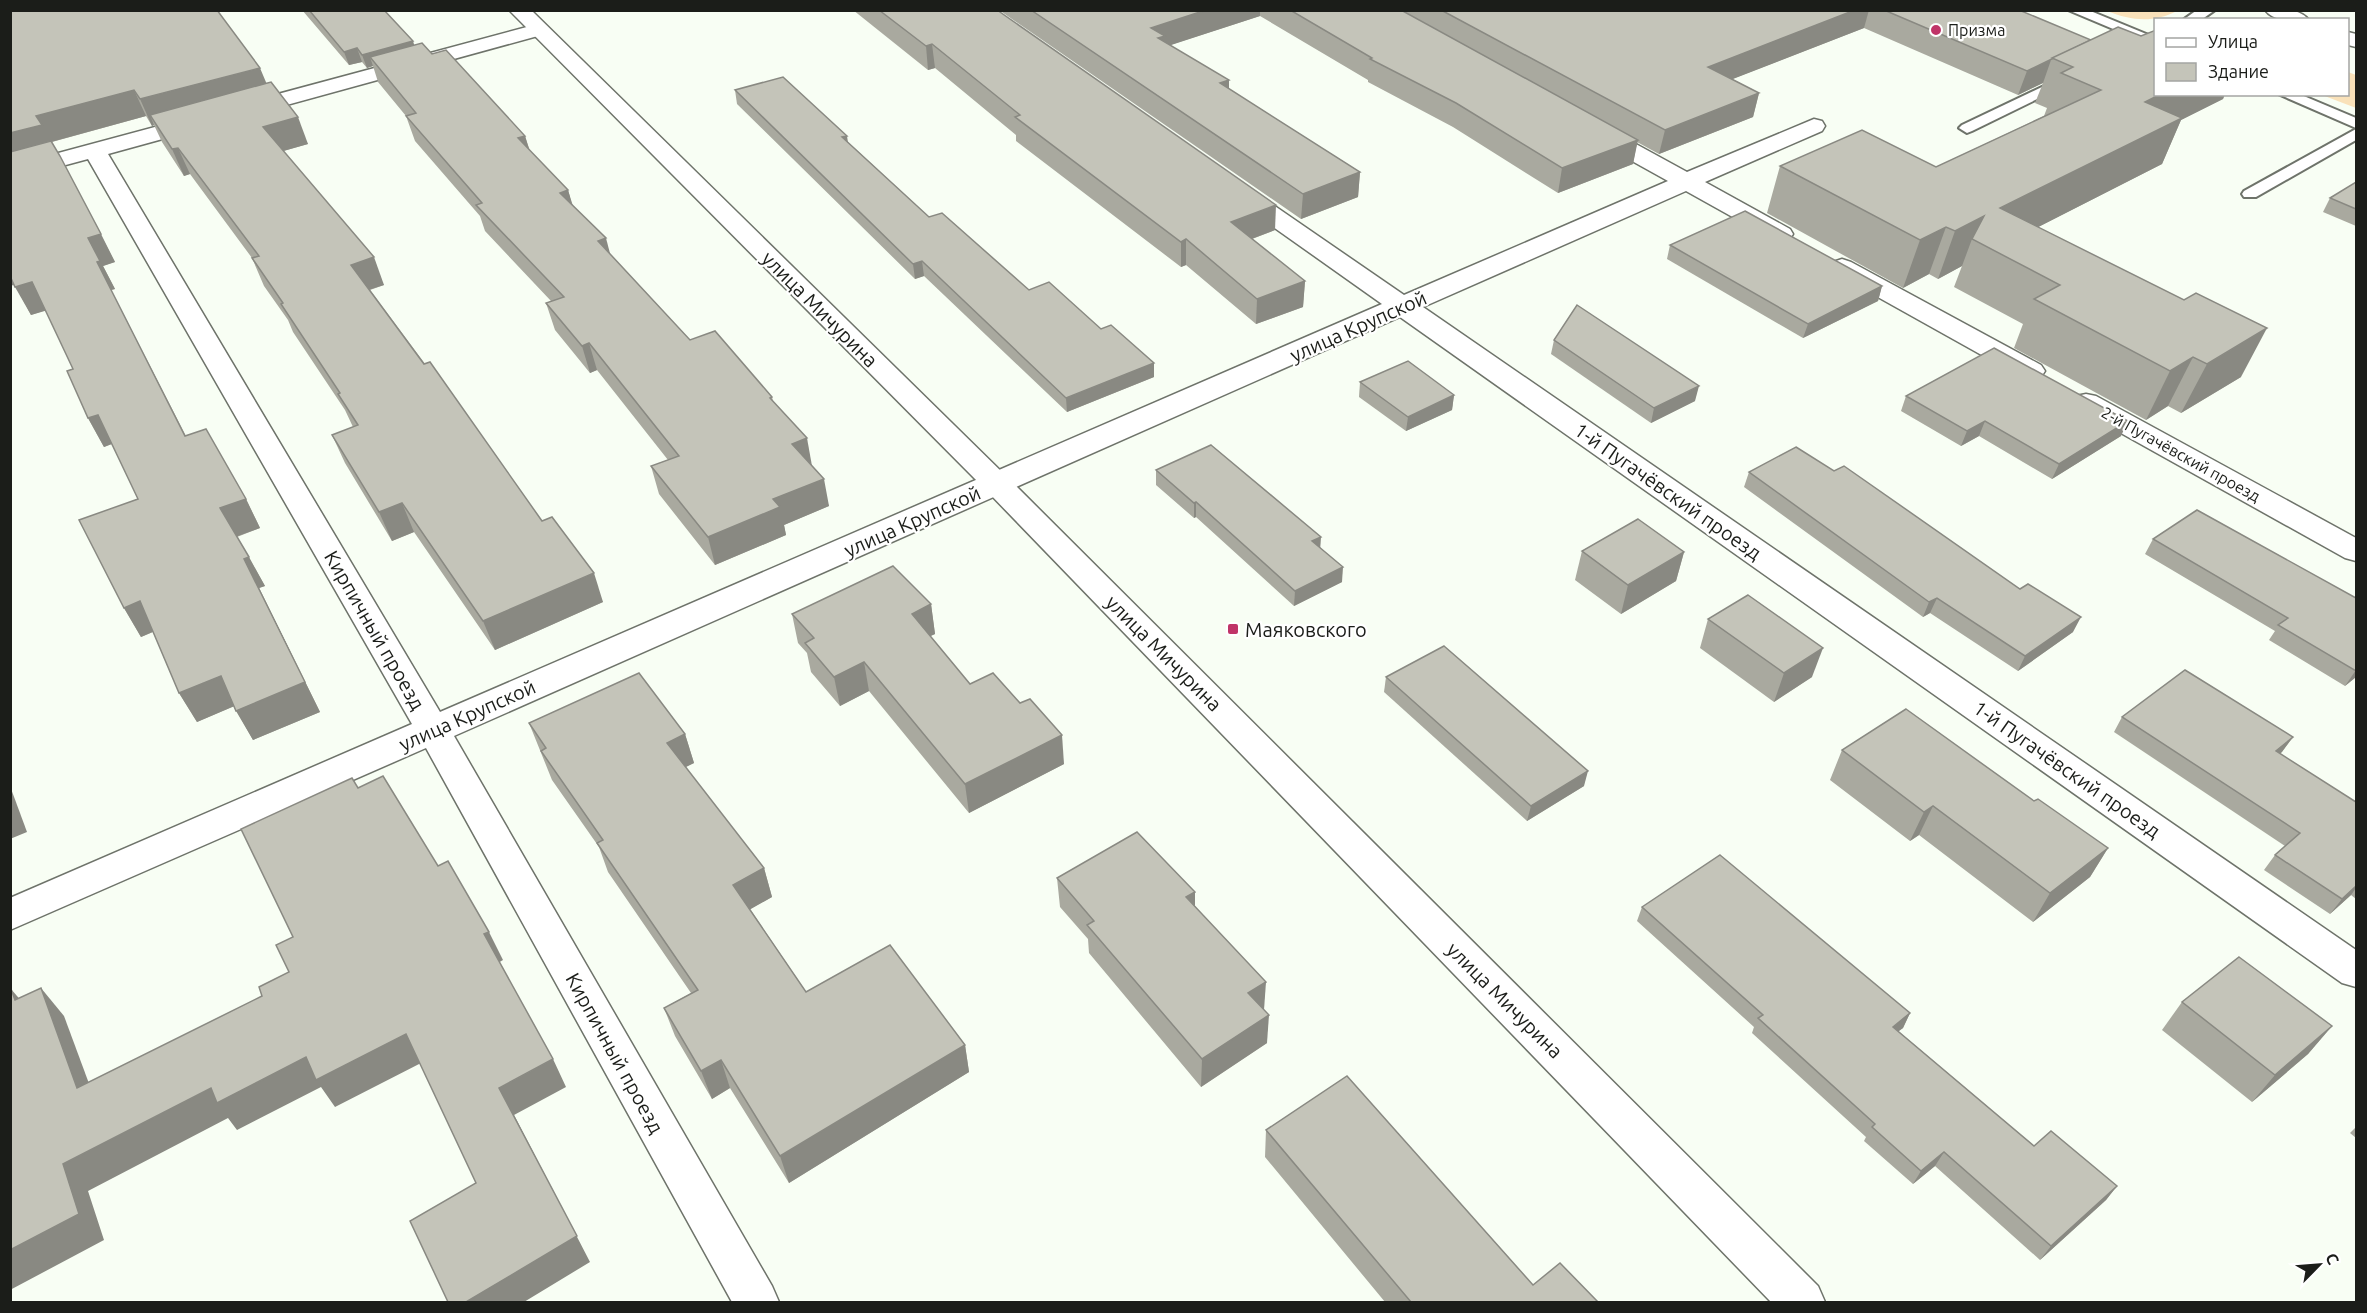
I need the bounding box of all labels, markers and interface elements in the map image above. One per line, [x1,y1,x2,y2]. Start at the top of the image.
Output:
legend [2154,18,2349,96]
place label: Призма [1948,21,2005,39]
marker: Призма [1929,23,1943,37]
text: Улица [2208,31,2258,51]
text: Здание [2208,61,2269,81]
street label: улица Мичурина [757,246,883,372]
street label: улица Крупской [1286,286,1430,366]
street label: 2-й Пугачёвский проезд [2099,403,2263,505]
street label: 1-й Пугачёвский проезд [1570,418,1766,565]
street label: улица Крупской [840,481,984,561]
street label: Кирпичный проезд [320,546,430,714]
street label: улица Мичурина [1101,590,1227,716]
place label: Маяковского [1245,618,1367,641]
marker: Маяковского [1226,622,1240,636]
street label: улица Крупской [395,675,539,755]
street label: 1-й Пугачёвский проезд [1969,696,2165,843]
street label: улица Мичурина [1442,937,1568,1063]
street label: Кирпичный проезд [561,969,669,1137]
north arrow [2289,1235,2349,1295]
text: С [2322,1250,2343,1267]

